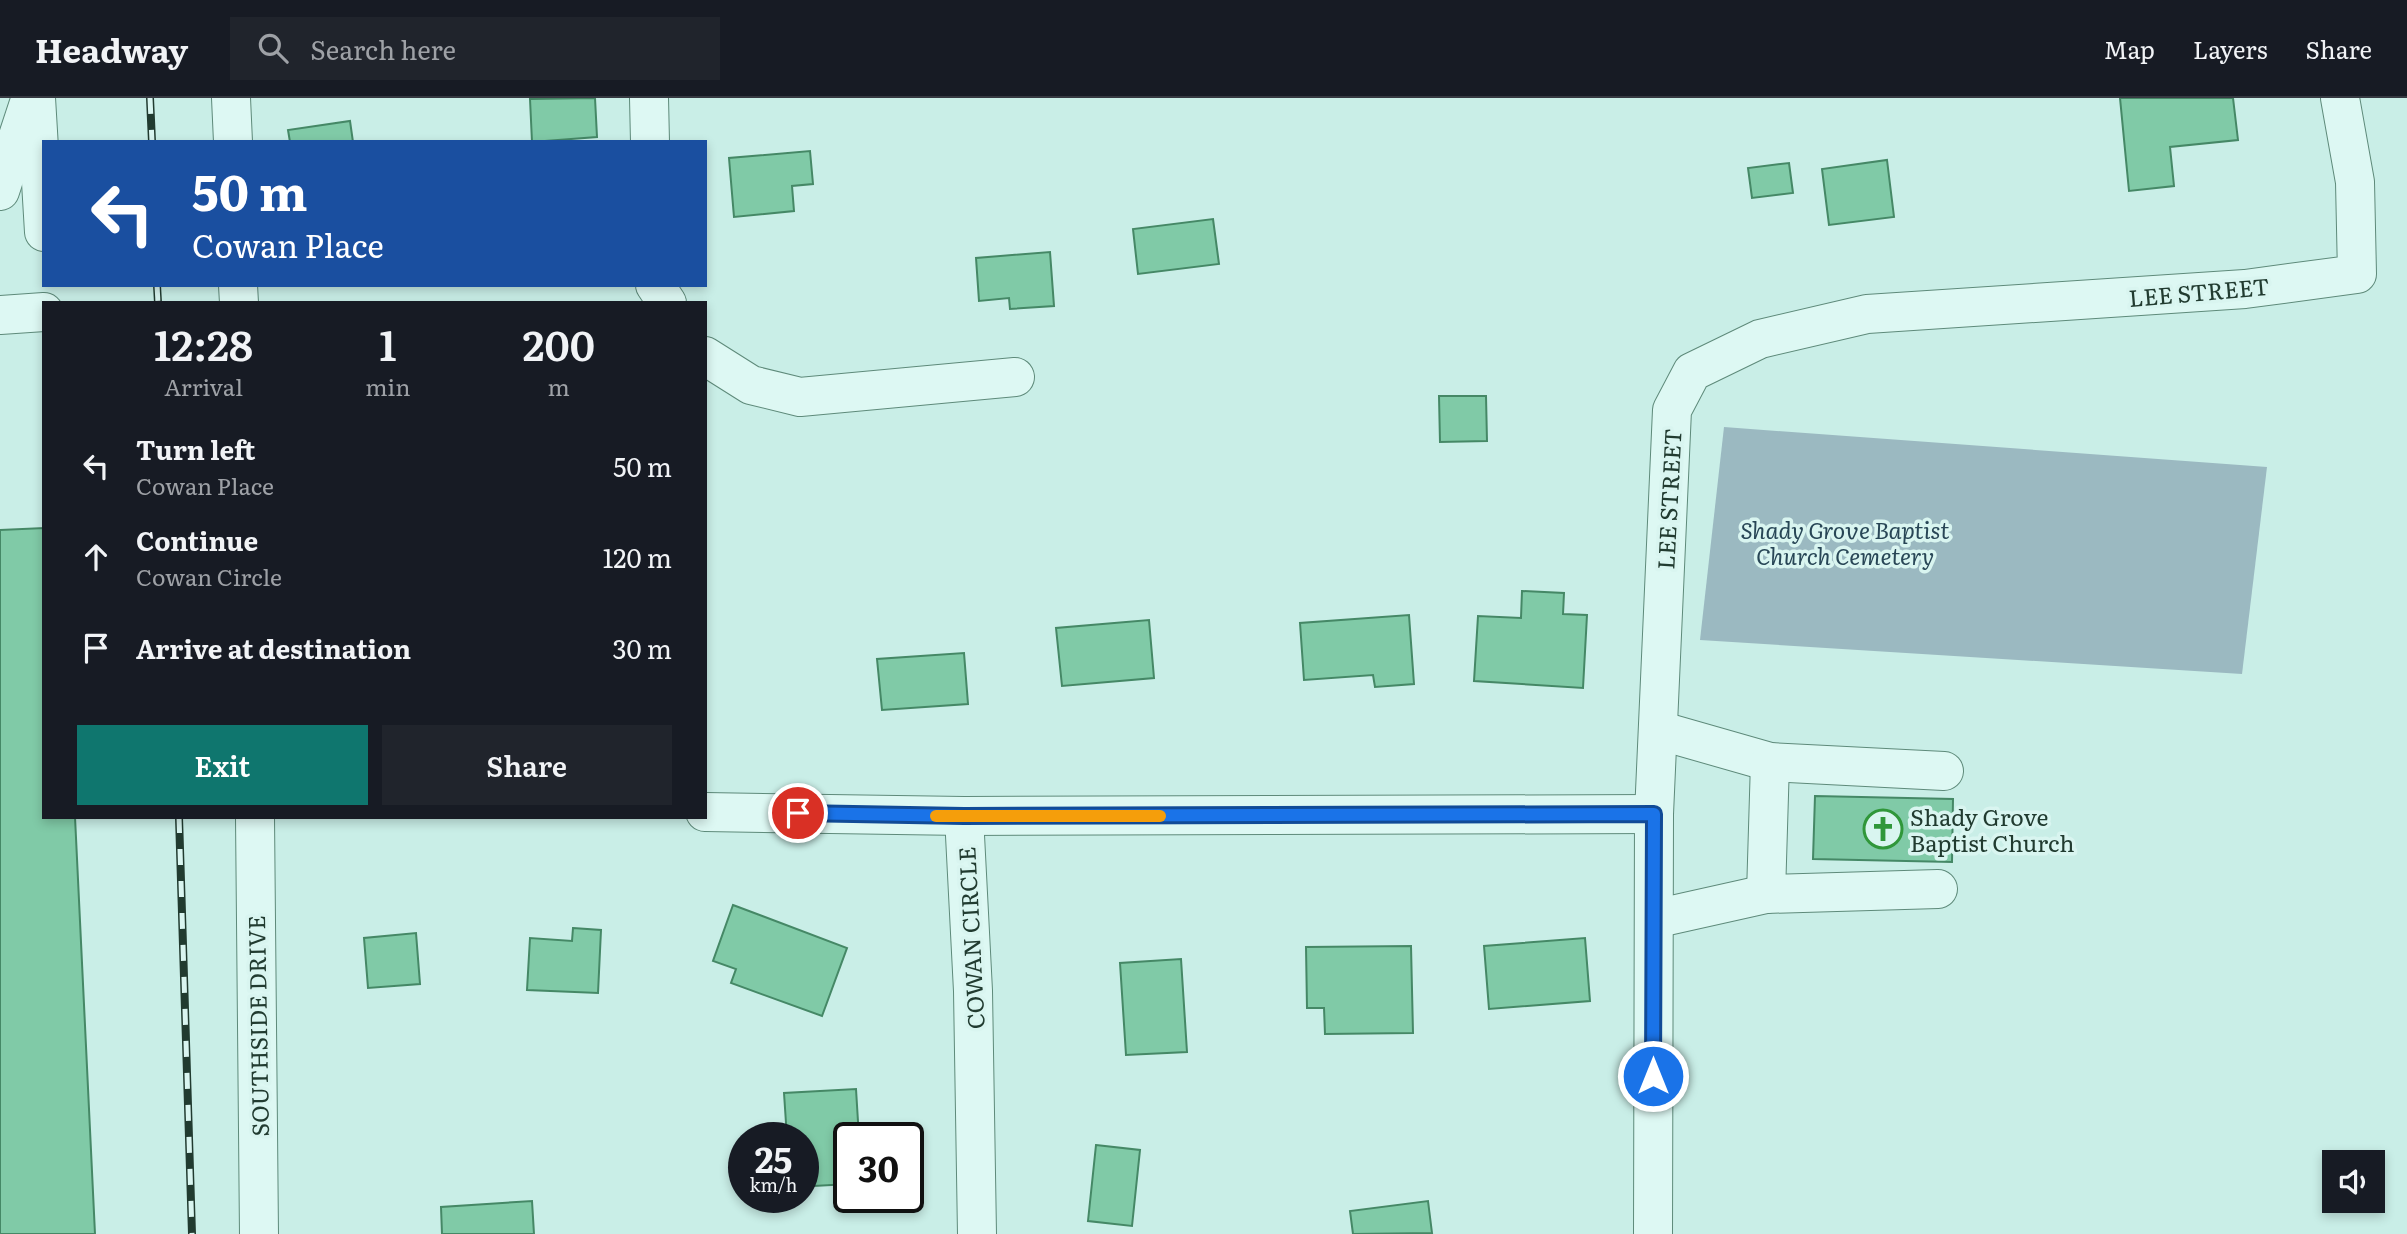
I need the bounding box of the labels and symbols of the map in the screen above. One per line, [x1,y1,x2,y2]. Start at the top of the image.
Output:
street label: LEE STREET [2127,268,2271,314]
street label: LEE STREET [1647,428,1689,570]
park label: Shady Grove Baptist Church Cemetery [1741,512,1949,572]
pin [768,783,828,843]
place label: Shady Grove Baptist Church [1910,799,2074,859]
church icon: Shady Grove Baptist Church [1862,808,1904,850]
street label: COWAN CIRCLE [948,846,992,1030]
street label: SOUTHSIDE DRIVE [238,915,276,1137]
position arrow [1616,1039,1690,1113]
speed limit sign: 30 [833,1122,924,1213]

